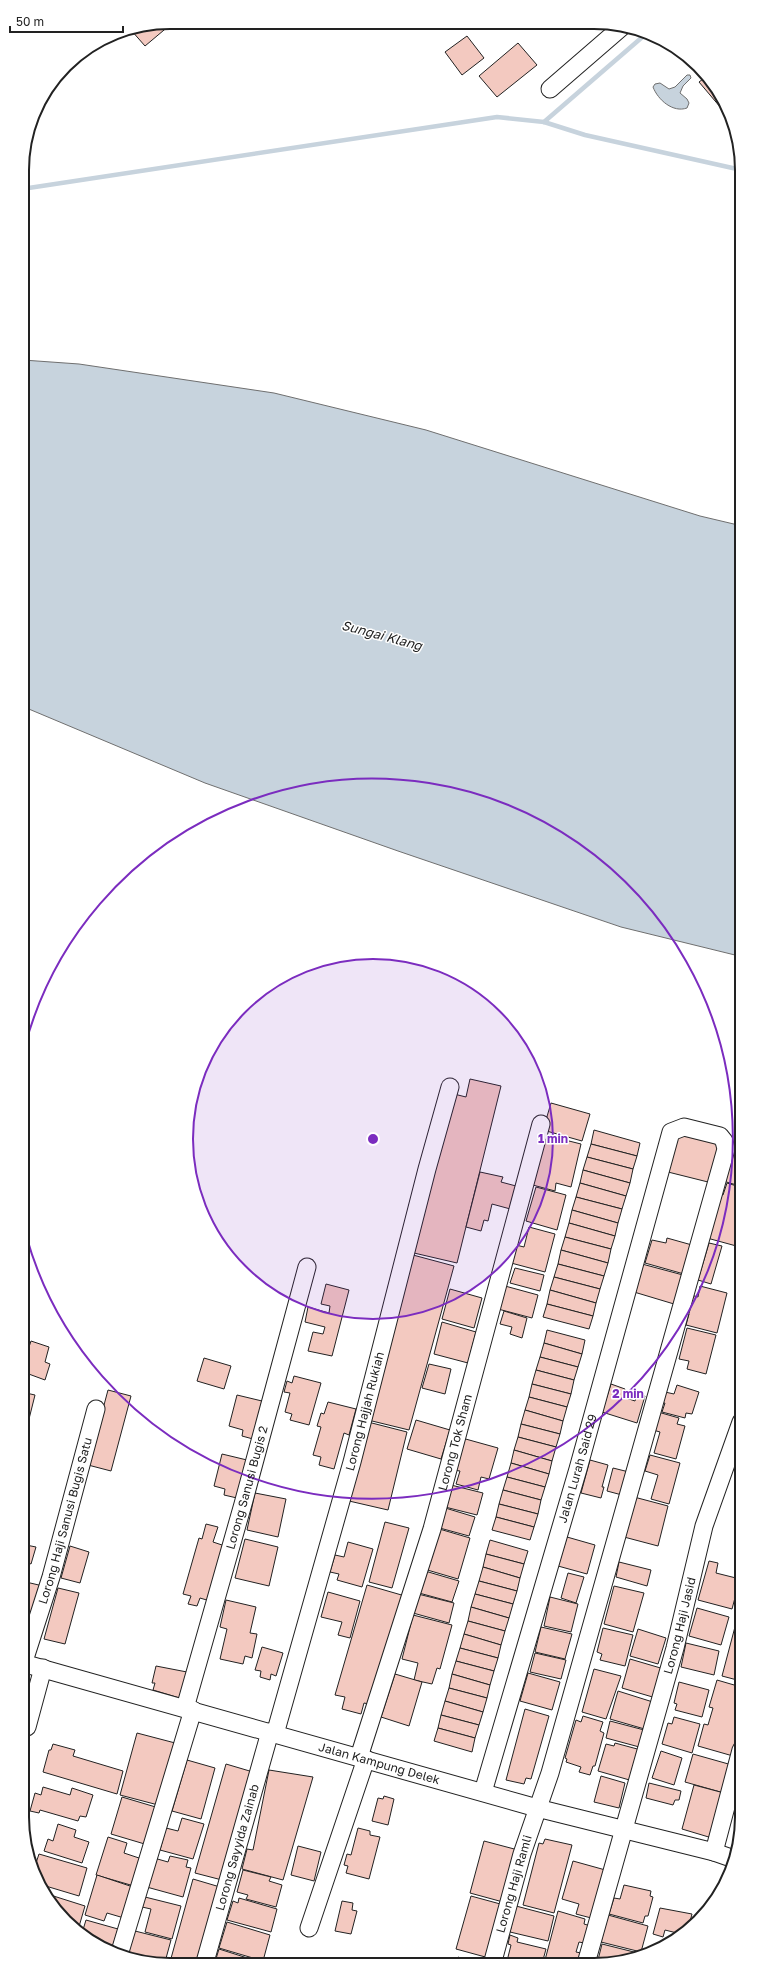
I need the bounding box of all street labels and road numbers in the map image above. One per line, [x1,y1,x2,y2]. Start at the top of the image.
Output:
street label: Lorong Hajjah Rukiah [342,1350,387,1472]
street label: Lorong Tok Sham [435,1392,475,1492]
street label: Jalan Lurah Said 29 [555,1412,600,1525]
street label: Lorong Sanusi Bugis 2 [222,1424,271,1551]
street label: Lorong Haji Sanusi Bugis Satu [35,1436,95,1606]
street label: Lorong Haji Jasid [660,1576,699,1676]
street label: Jalan Kampung Delek [317,1739,442,1787]
street label: Lorong Sayyida Zainab [212,1782,262,1912]
street label: Lorong Haji Ramli [492,1833,535,1935]

